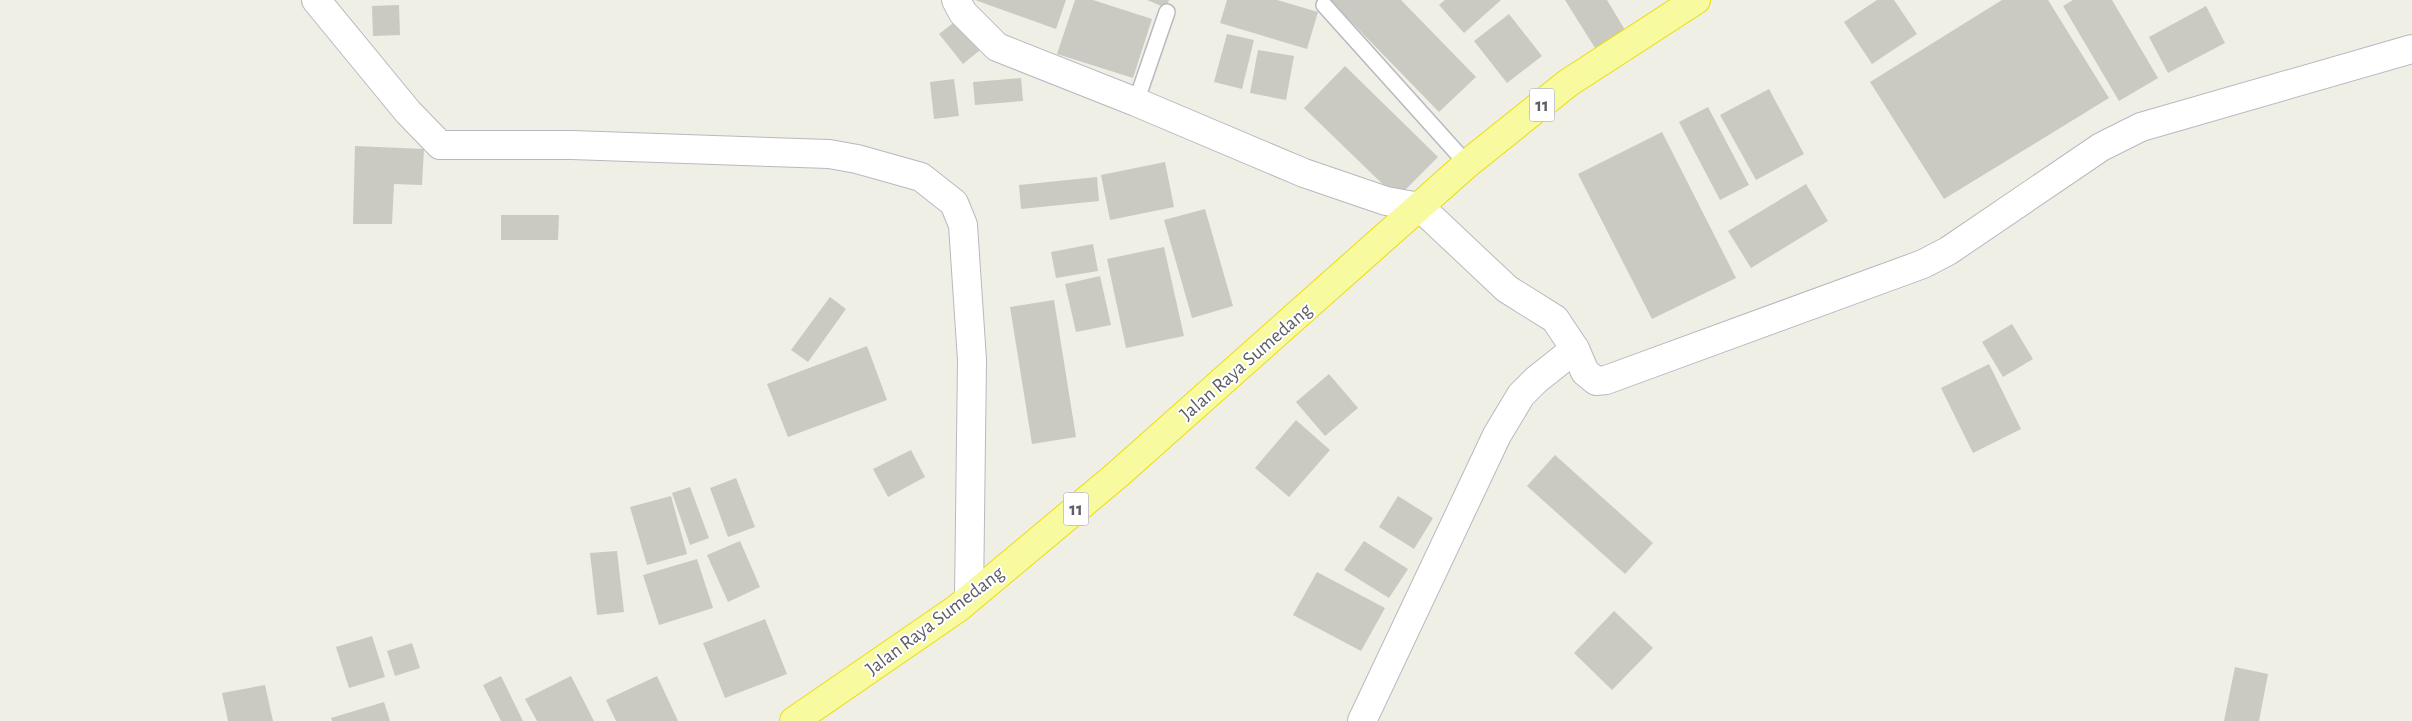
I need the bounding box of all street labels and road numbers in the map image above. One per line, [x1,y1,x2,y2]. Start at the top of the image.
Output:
road number: 11 [1530,88,1554,122]
street label: Jalan Raya Sumedang [1176,299,1316,424]
road number: 11 [1064,492,1088,526]
street label: Jalan Raya Sumedang [862,563,1008,679]

